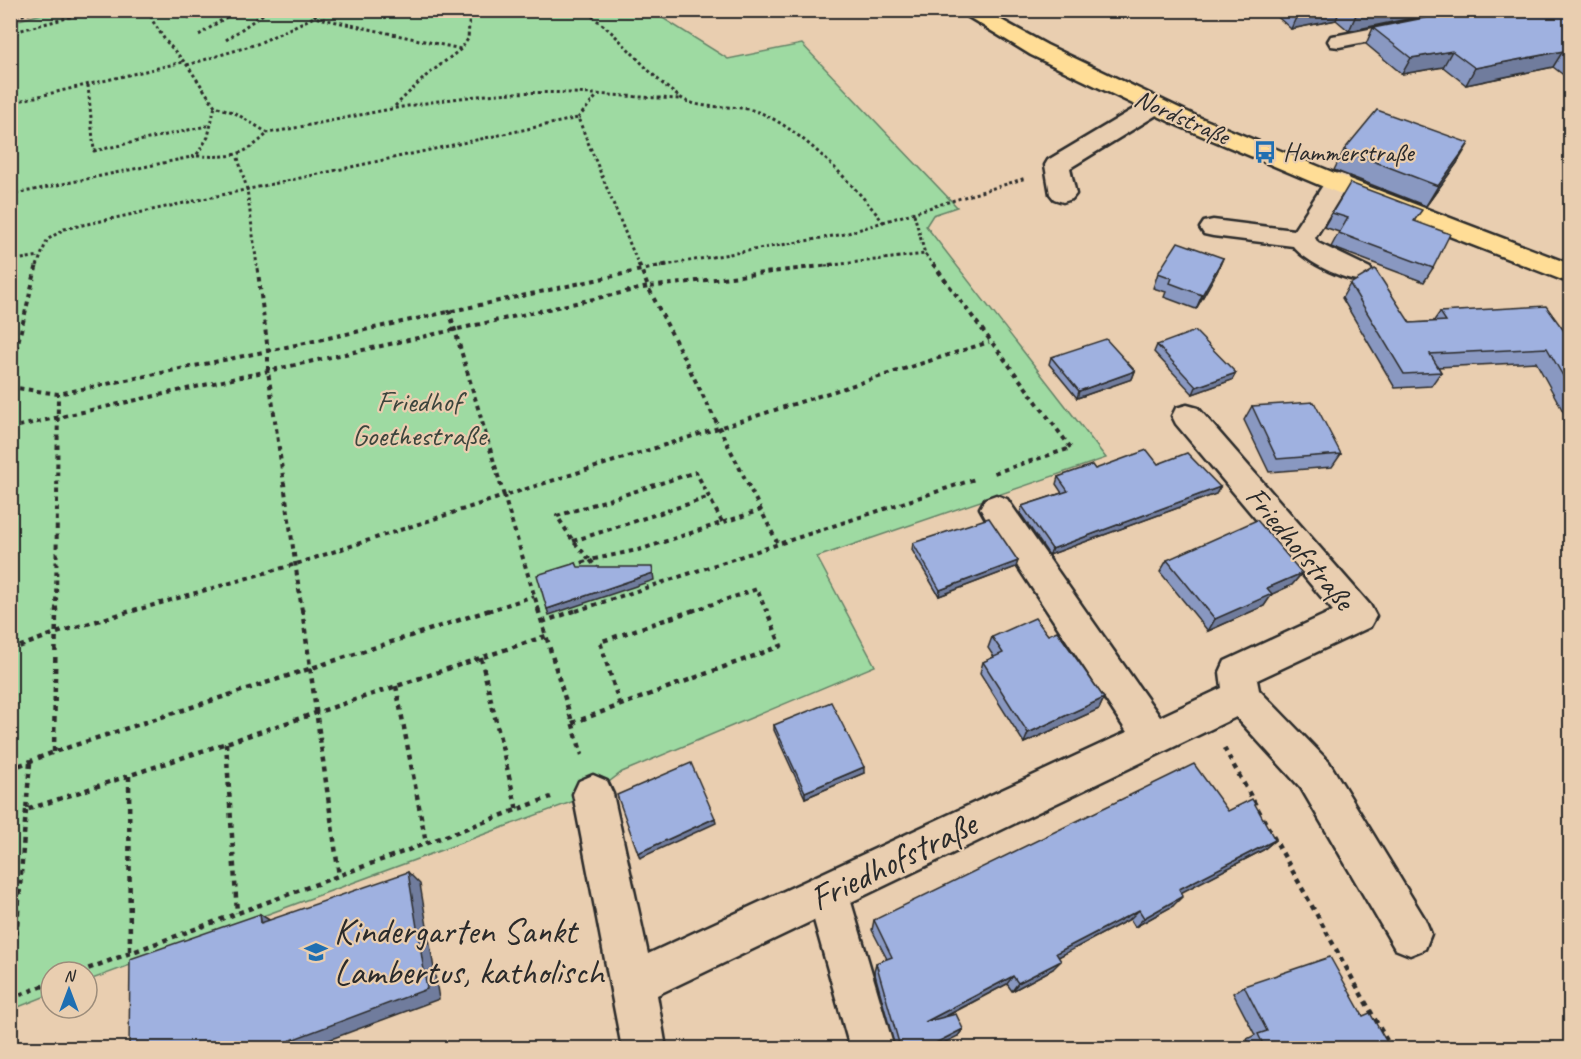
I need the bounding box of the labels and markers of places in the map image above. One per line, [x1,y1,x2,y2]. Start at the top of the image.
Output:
place label: Hammerstraße [1283,136,1416,169]
bus stop icon: Hammerstraße [1252,139,1278,165]
place label: Kindergarten Sankt Lambertus, katholisch [334,908,606,995]
school or university icon: Kindergarten Sankt Lambertus, katholisch [303,939,329,965]

